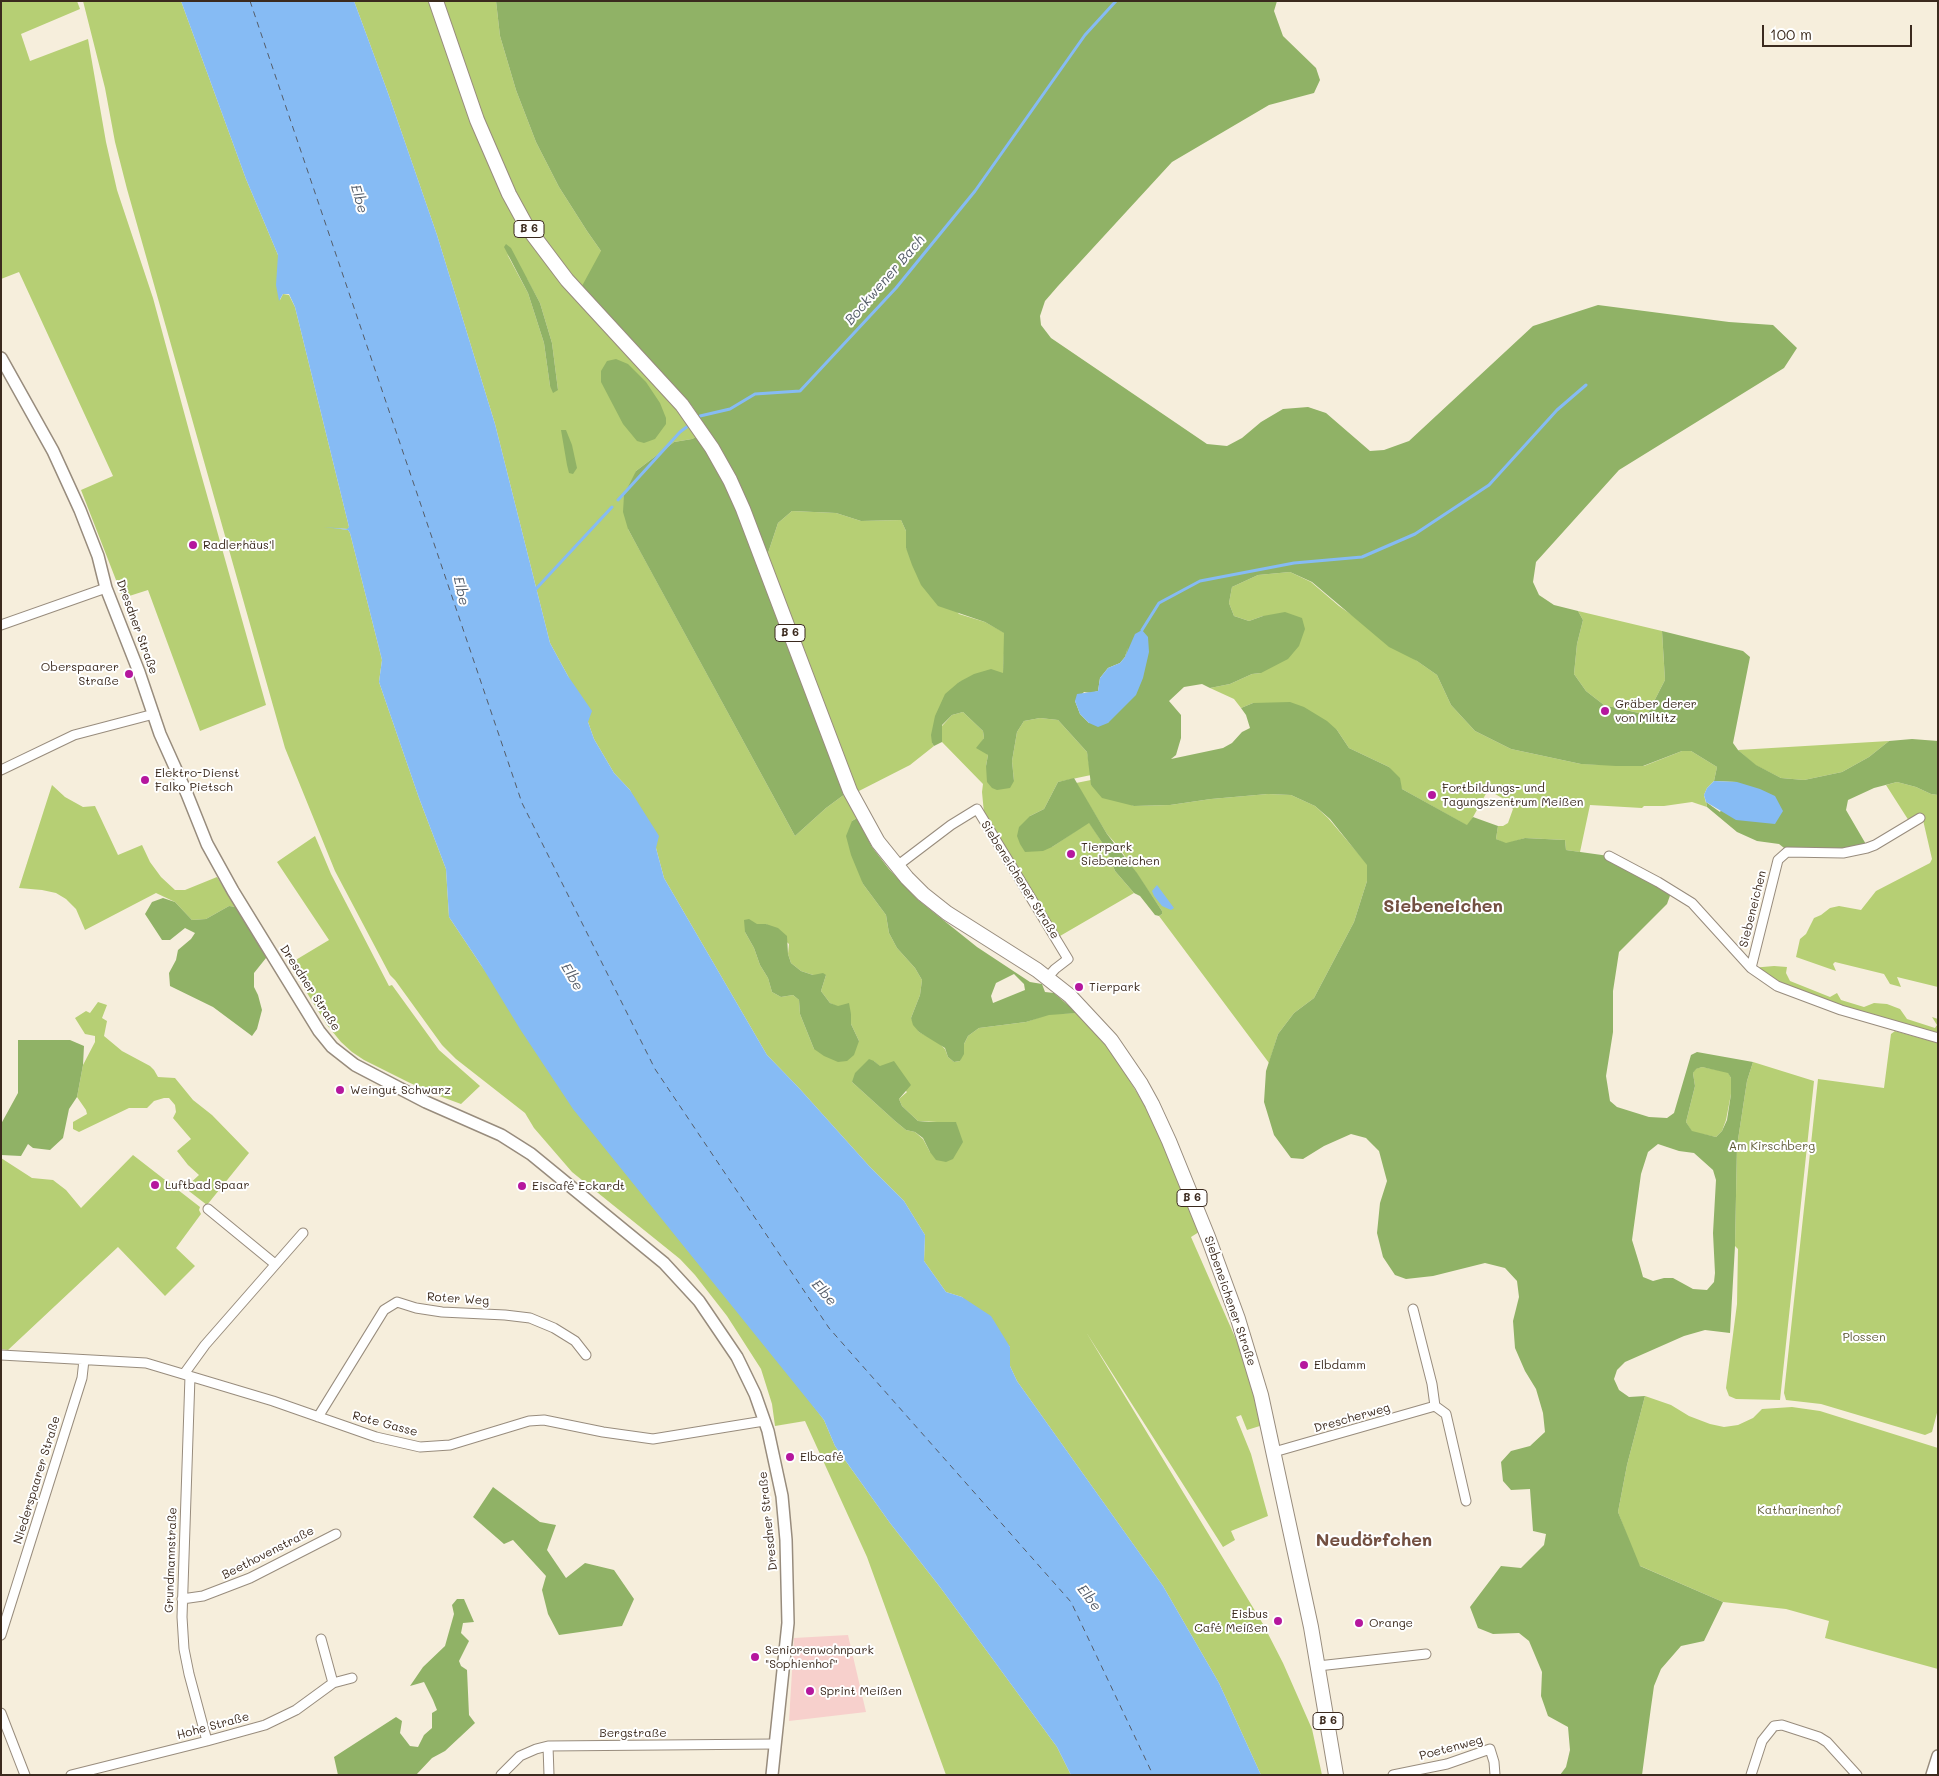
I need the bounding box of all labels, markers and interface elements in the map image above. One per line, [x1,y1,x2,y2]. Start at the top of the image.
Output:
scale bar [1764,15,1914,47]
text: 100 m [1770,24,1812,44]
water label: Elbe [347,183,371,215]
road number: B 6 [514,220,544,238]
water label: Bockwener Bach [841,232,929,328]
place label: Radlerhäus'l [203,538,275,552]
marker: Radlerhäus'l [187,539,199,551]
water label: Elbe [450,575,472,607]
street label: Dresdner Straße [113,578,161,676]
road number: B 6 [775,624,805,641]
place label: Oberspaarer Straße [41,660,119,688]
marker: Oberspaarer Straße [123,668,135,680]
place label: Gräber derer von Miltitz [1615,697,1697,725]
marker: Gräber derer von Miltitz [1599,705,1611,717]
place label: Elektro-Dienst Falko Pietsch [155,766,239,794]
marker: Elektro-Dienst Falko Pietsch [139,774,151,786]
place label: Fortbildungs- und Tagungszentrum Meißen [1442,781,1583,809]
marker: Fortbildungs- und Tagungszentrum Meißen [1426,789,1438,801]
street label: Siebeneichener Straße [978,818,1062,942]
place label: Tierpark Siebeneichen [1081,840,1160,868]
marker: Tierpark Siebeneichen [1065,848,1077,860]
street label: Siebeneichen [1737,869,1769,949]
district label: Siebeneichen [1383,895,1503,917]
street label: Dresdner Straße [277,942,343,1034]
water label: Elbe [557,960,587,994]
place label: Tierpark [1089,980,1140,994]
marker: Tierpark [1073,981,1085,993]
place label: Weingut Schwarz [350,1083,451,1097]
marker: Weingut Schwarz [334,1084,346,1096]
park label: Am Kirschberg [1729,1139,1815,1153]
place label: Luftbad Spaar [165,1178,250,1192]
marker: Luftbad Spaar [149,1179,161,1191]
place label: Eiscafé Eckardt [532,1179,625,1193]
marker: Eiscafé Eckardt [516,1180,528,1192]
road number: B 6 [1177,1190,1207,1206]
street label: Siebeneichener Straße [1201,1234,1259,1368]
water label: Elbe [808,1277,840,1309]
street label: Roter Weg [426,1290,490,1308]
park label: Plossen [1842,1330,1886,1344]
place label: Elbdamm [1314,1358,1366,1372]
marker: Elbdamm [1298,1359,1310,1371]
street label: Drescherweg [1312,1400,1392,1436]
street label: Rote Gasse [351,1408,419,1440]
street label: Niederspaarer Straße [11,1414,63,1546]
place label: Elbcafé [800,1450,844,1464]
marker: Elbcafé [784,1451,796,1463]
street label: Dresdner Straße [756,1471,780,1571]
park label: Katharinenhof [1757,1503,1841,1517]
street label: Grundmannstraße [162,1507,180,1613]
street label: Beethovenstraße [219,1524,317,1582]
district label: Neudörfchen [1316,1529,1432,1551]
water label: Elbe [1073,1581,1105,1615]
place label: Eisbus Café Meißen [1194,1607,1268,1635]
marker: Eisbus Café Meißen [1272,1615,1284,1627]
place label: Orange [1369,1616,1413,1630]
marker: Orange [1353,1617,1365,1629]
place label: Seniorenwohnpark "Sophienhof" [765,1643,874,1671]
marker: Seniorenwohnpark "Sophienhof" [749,1651,761,1663]
place label: Sprint Meißen [820,1684,902,1698]
marker: Sprint Meißen [804,1685,816,1697]
street label: Hohe Straße [175,1709,251,1743]
road number: B 6 [1313,1712,1343,1730]
street label: Bergstraße [599,1726,667,1740]
street label: Poetenweg [1418,1733,1484,1763]

